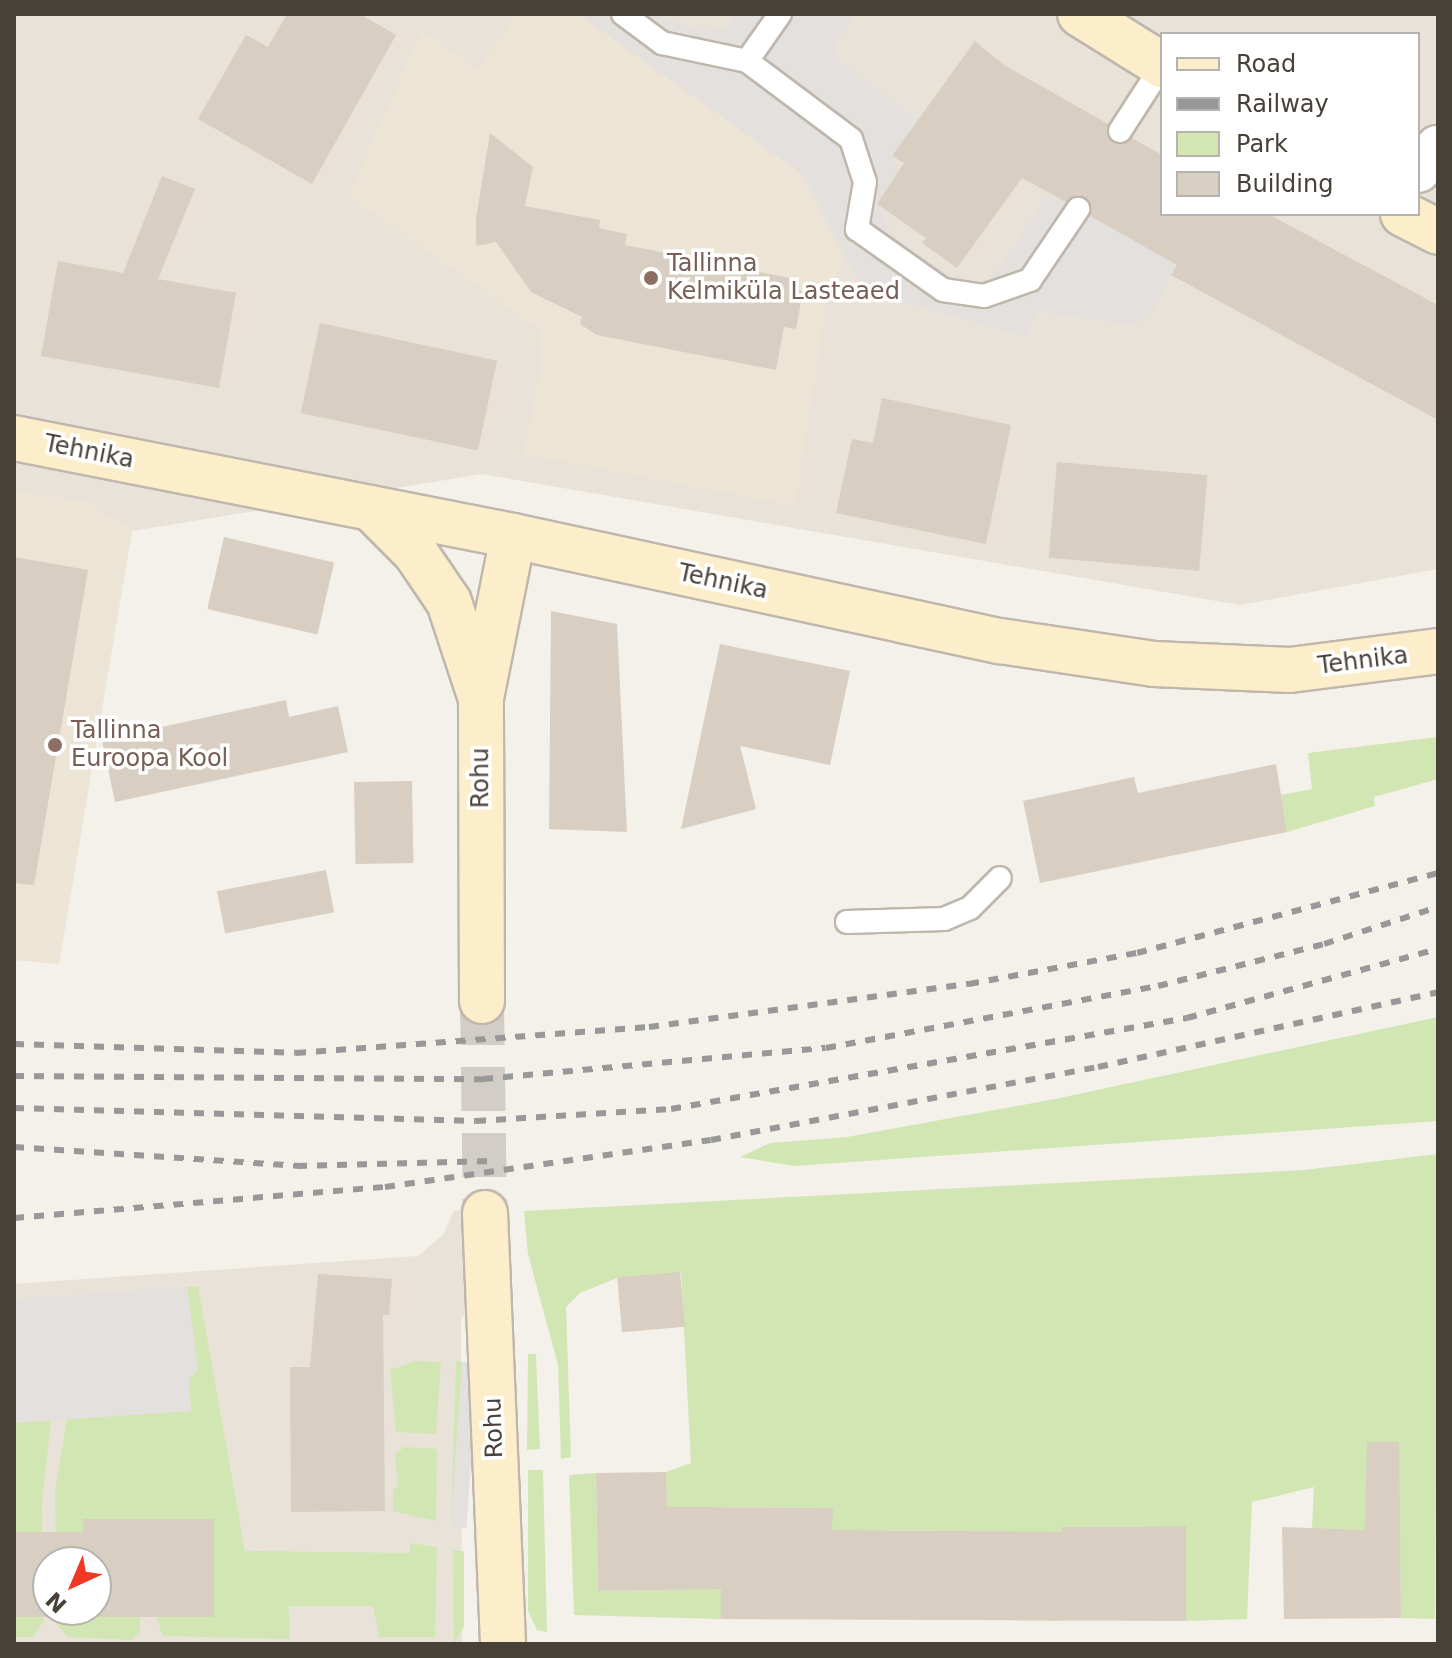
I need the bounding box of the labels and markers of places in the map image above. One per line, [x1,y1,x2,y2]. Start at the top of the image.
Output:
place label: Tallinna Kelmiküla Lasteaed [667,250,900,306]
marker: Tallinna Kelmiküla Lasteaed [642,269,660,287]
place label: Tallinna Euroopa Kool [71,717,228,773]
marker: Tallinna Euroopa Kool [46,736,64,754]

